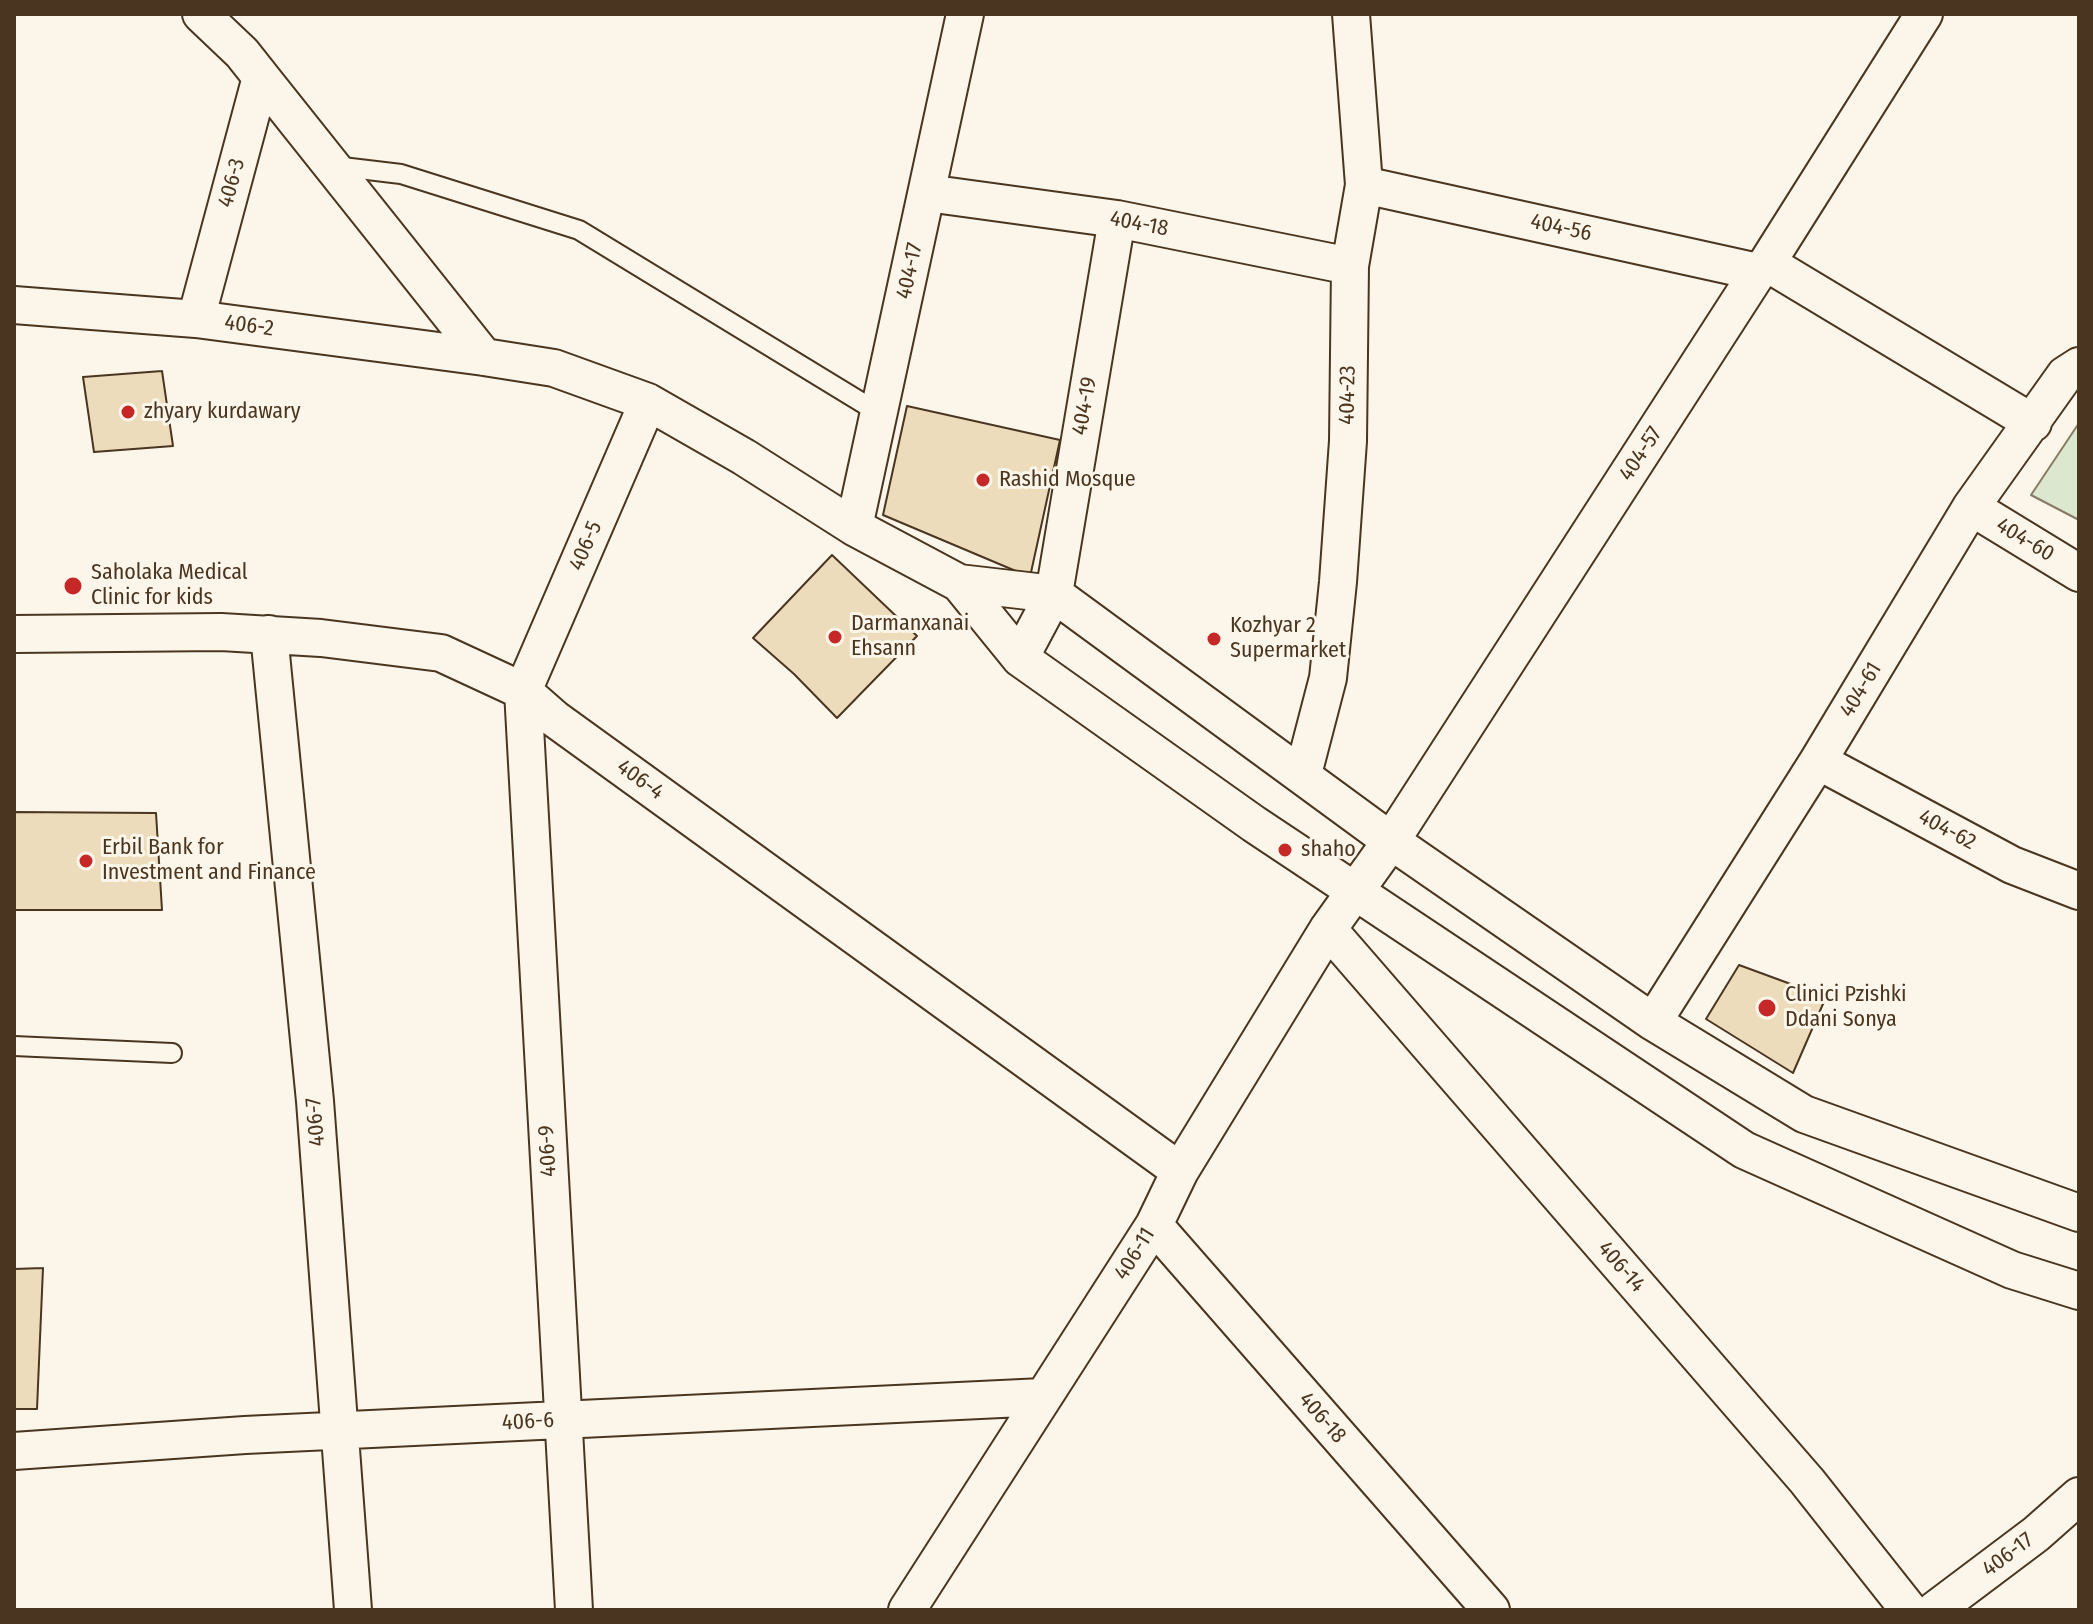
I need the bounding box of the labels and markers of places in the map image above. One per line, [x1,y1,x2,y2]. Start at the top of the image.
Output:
place label: zhyary kurdawary [144,399,301,425]
marker: zhyary kurdawary [119,403,137,421]
place label: Rashid Mosque [999,467,1136,493]
marker: Rashid Mosque [974,471,992,489]
place label: Saholaka Medical Clinic for kids [91,560,248,612]
marker: Saholaka Medical Clinic for kids [62,575,84,597]
place label: Darmanxanai Ehsann [851,611,969,662]
place label: Kozhyar 2 Supermarket [1230,613,1346,664]
marker: Darmanxanai Ehsann [826,628,844,646]
marker: Kozhyar 2 Supermarket [1205,630,1223,648]
place label: Erbil Bank for Investment and Finance [102,835,316,886]
place label: shaho [1301,837,1356,863]
marker: shaho [1276,841,1294,859]
marker: Erbil Bank for Investment and Finance [77,852,95,870]
place label: Clinici Pzishki Ddani Sonya [1785,982,1907,1034]
marker: Clinici Pzishki Ddani Sonya [1756,997,1778,1019]

